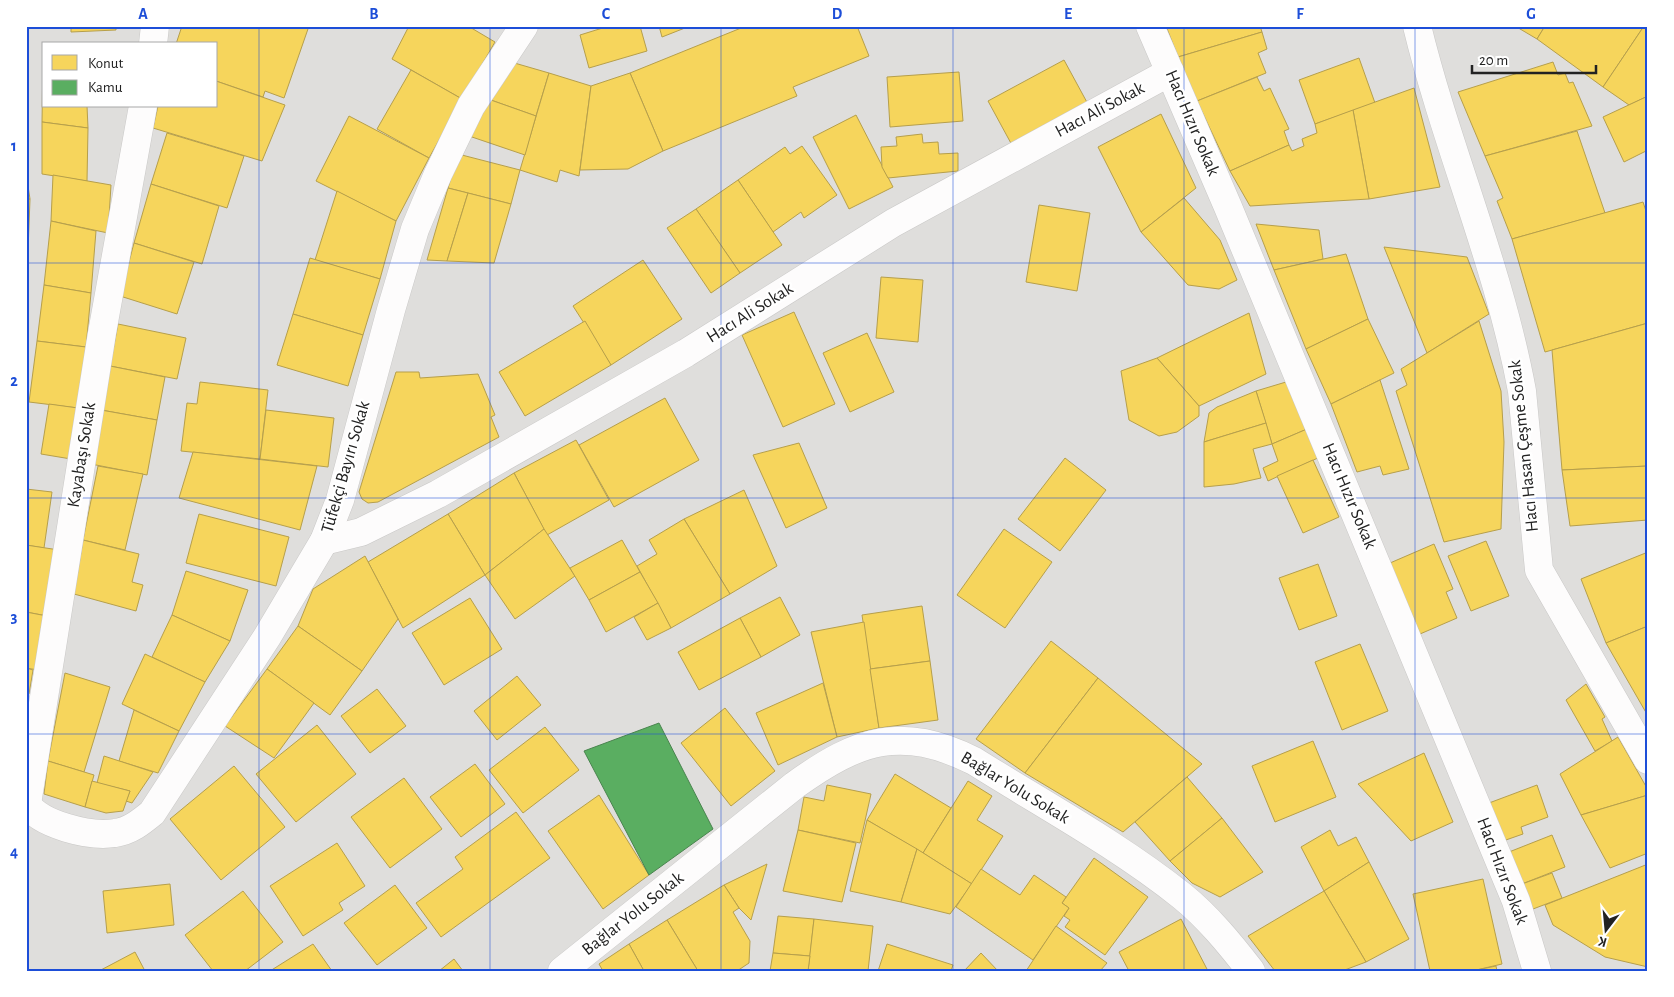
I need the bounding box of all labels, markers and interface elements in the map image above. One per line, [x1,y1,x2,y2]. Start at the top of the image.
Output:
text: A [138,6,148,22]
text: B [369,6,379,22]
text: C [602,6,611,22]
text: D [832,6,843,22]
text: E [1064,6,1072,22]
text: F [1296,6,1304,22]
text: G [1526,6,1536,22]
legend [42,42,218,108]
scale bar [1472,42,1595,74]
text: 20 m [1479,53,1508,68]
text: Konut [88,56,123,71]
street label: Hacı Hızır Sokak [1162,67,1223,179]
street label: Hacı Ali Sokak [1052,79,1148,141]
text: Kamu [88,80,123,95]
text: 1 [11,138,17,154]
street label: Hacı Ali Sokak [704,279,797,347]
street label: Hacı Hasan Çeşme Sokak [1506,358,1542,533]
text: 2 [10,373,18,389]
street label: Tüfekçi Bayırı Sokak [319,398,374,535]
street label: Kayabaşı Sokak [65,400,99,509]
street label: Hacı Hızır Sokak [1319,440,1380,552]
text: 3 [11,609,18,625]
street label: Bağlar Yolu Sokak [958,749,1073,828]
street label: Hacı Hızır Sokak [1473,815,1531,928]
text: 4 [10,844,18,860]
street label: Bağlar Yolu Sokak [579,868,688,959]
north arrow [1582,904,1632,954]
text: K [1596,933,1609,949]

